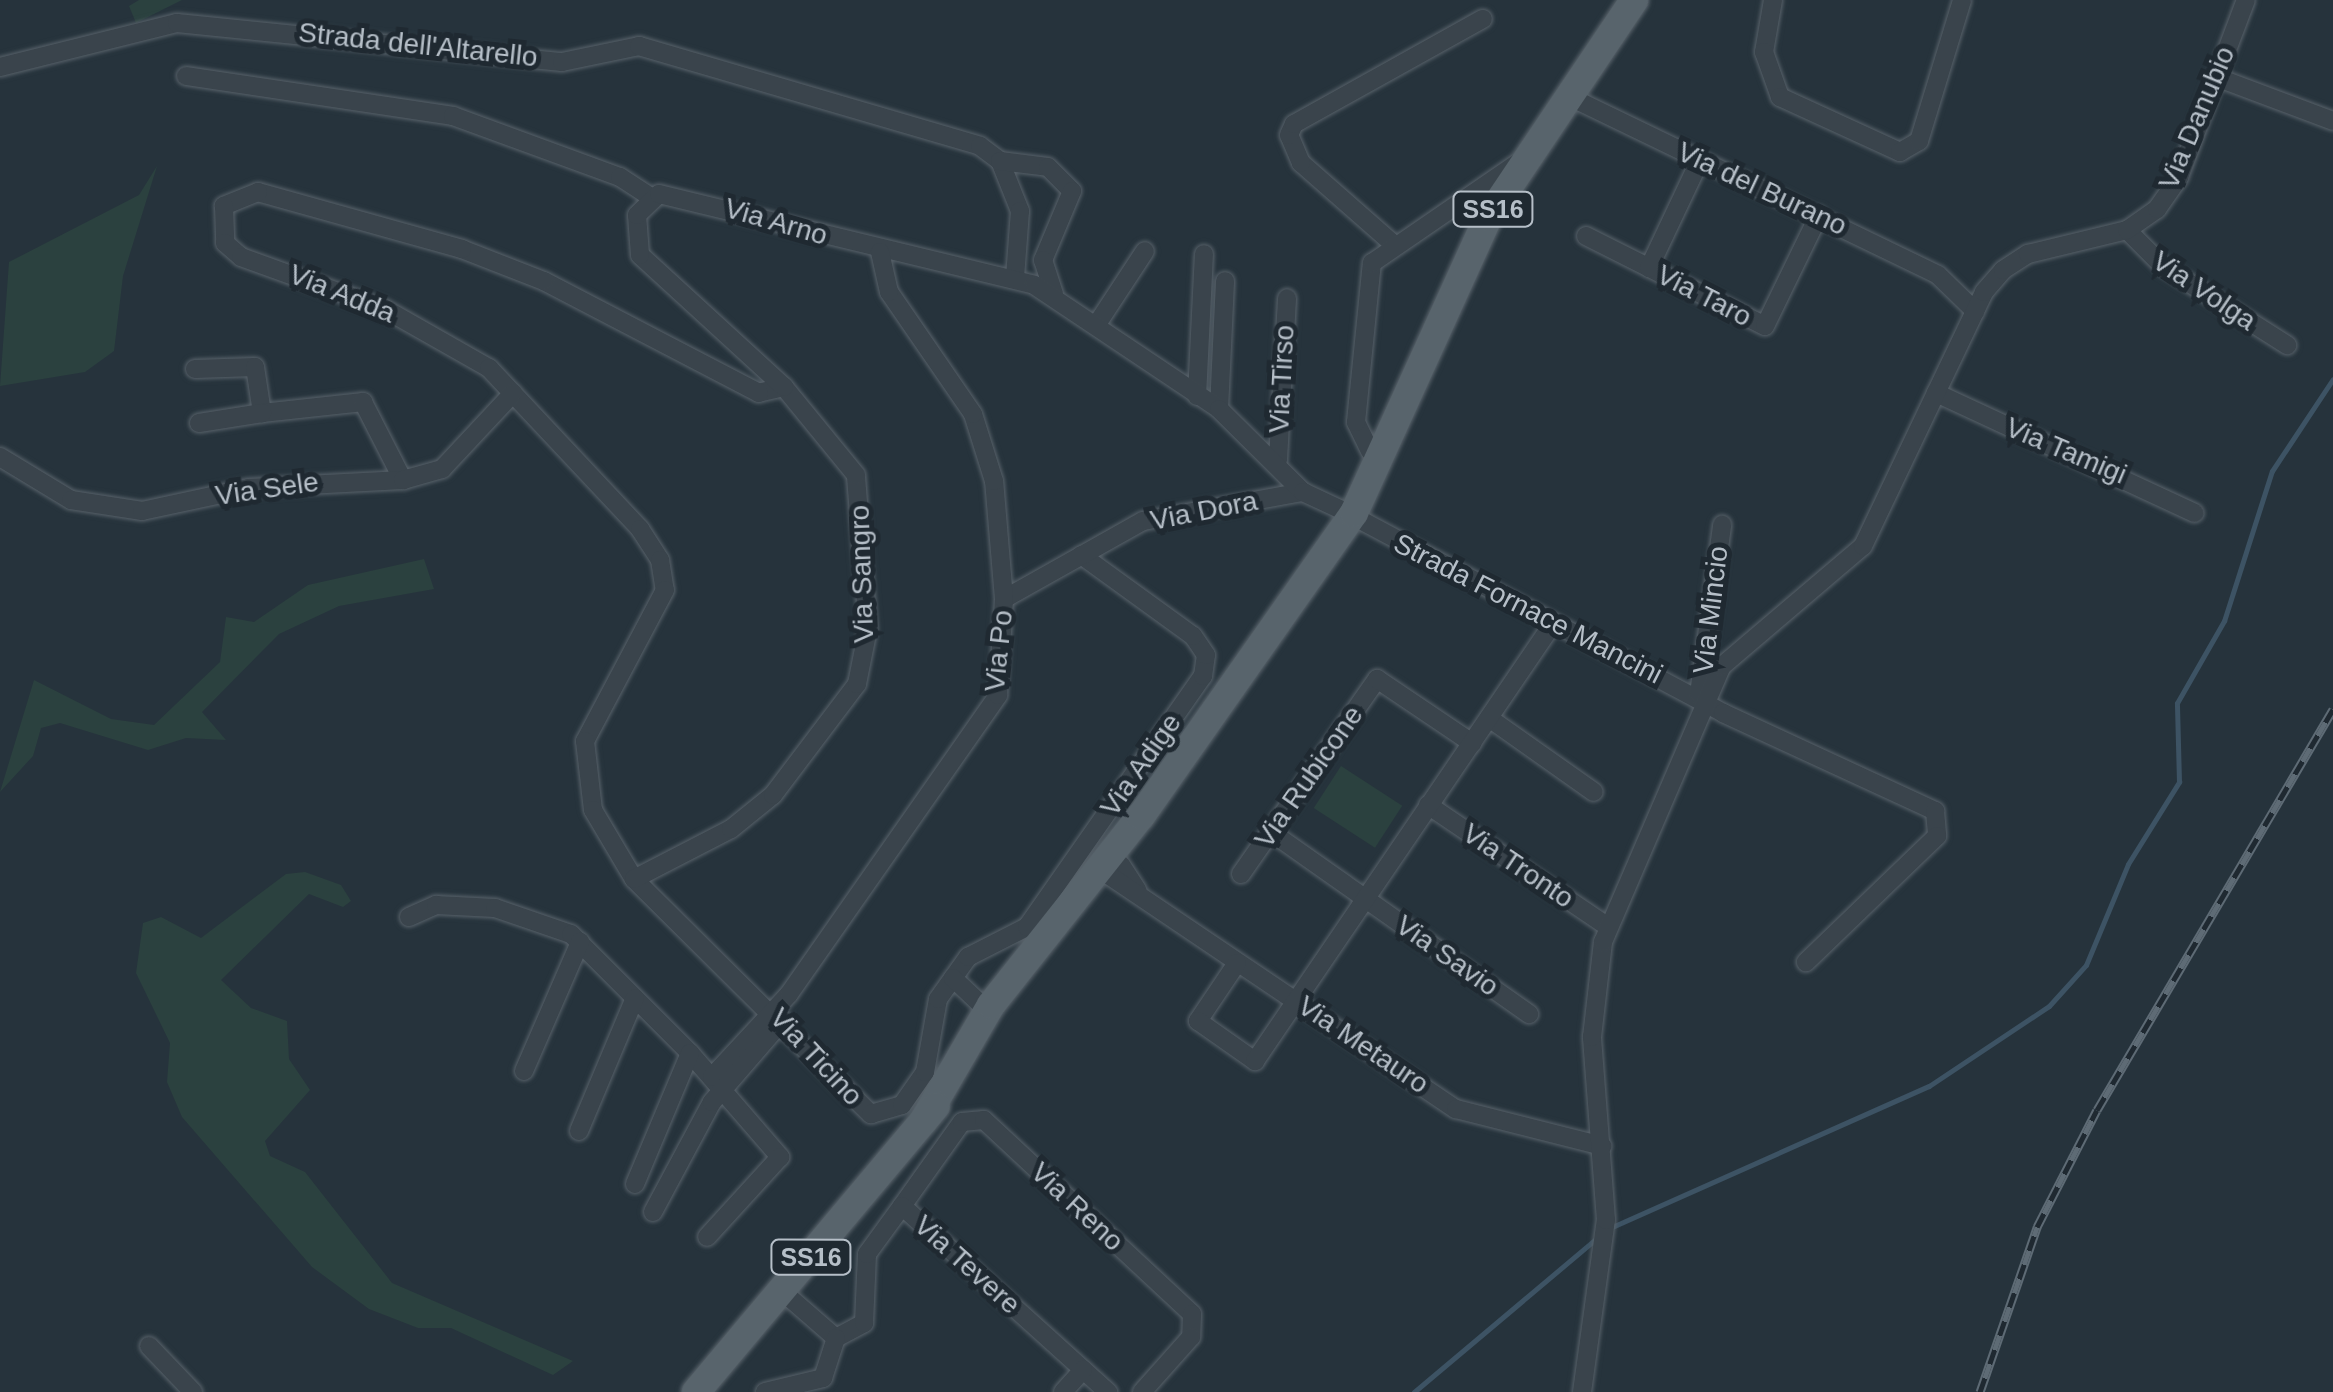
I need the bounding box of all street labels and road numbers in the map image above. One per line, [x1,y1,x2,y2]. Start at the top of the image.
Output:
street label: Strada dell'Altarello [297,16,539,74]
street label: Via Danubio [2152,41,2242,195]
street label: Via del Burano [1672,135,1852,243]
road number: SS16 [1450,189,1536,229]
street label: Via Arno [720,191,832,253]
street label: Via Volga [2146,244,2262,338]
street label: Via Adda [283,257,401,331]
street label: Via Taro [1651,258,1757,334]
street label: Via Tirso [1262,324,1302,434]
street label: Via Tamigi [2000,410,2132,492]
street label: Via Sele [213,465,321,513]
street label: Via Dora [1148,484,1260,538]
street label: Via Sangro [843,504,881,644]
street label: Strada Fornace Mancini [1388,527,1668,691]
street label: Via Mincio [1686,544,1736,676]
street label: Via Po [978,608,1020,694]
street label: Via Rubicone [1248,699,1370,855]
street label: Via Adige [1093,706,1189,824]
street label: Via Tronto [1456,816,1580,916]
street label: Via Savio [1389,908,1505,1004]
street label: Via Metauro [1291,989,1435,1101]
street label: Via Ticino [762,1001,870,1113]
street label: Via Reno [1024,1156,1130,1258]
street label: Via Tevere [907,1208,1027,1322]
road number: SS16 [768,1237,854,1277]

